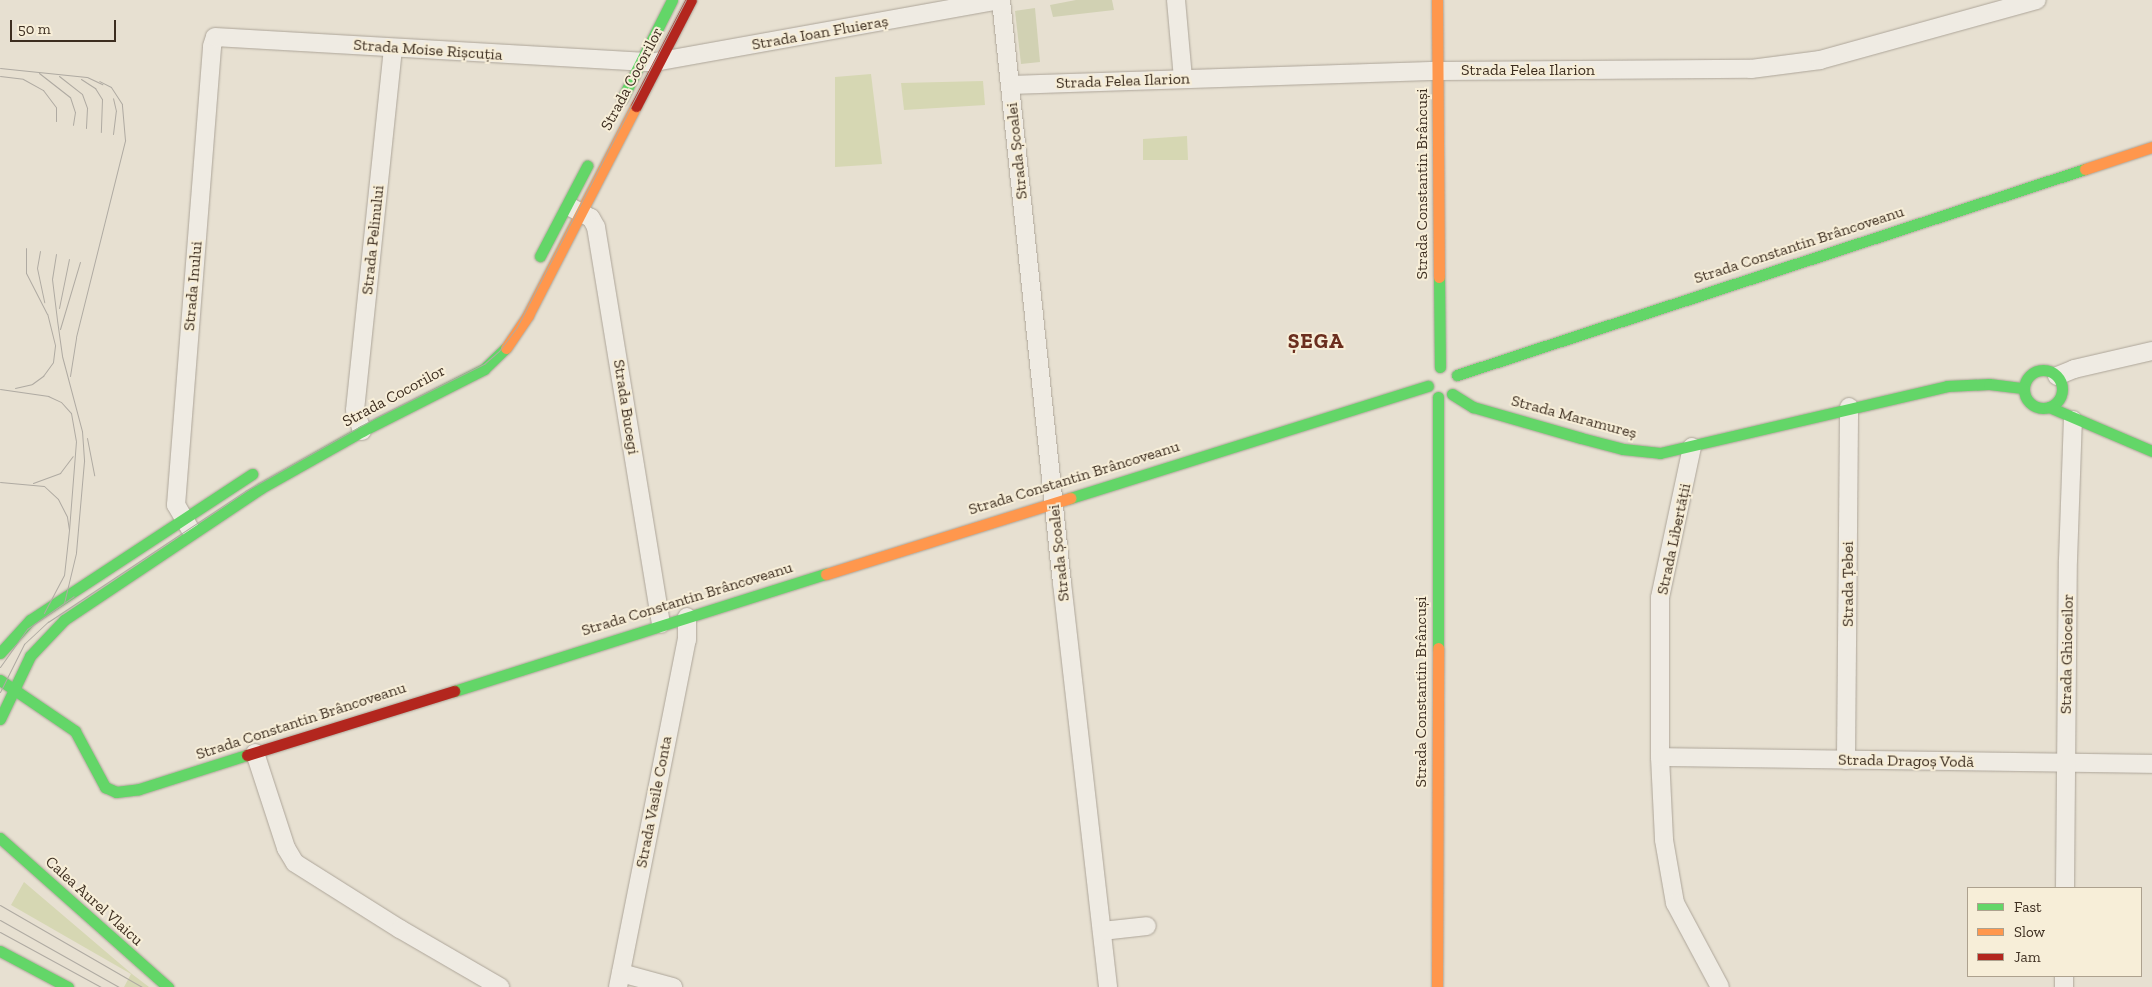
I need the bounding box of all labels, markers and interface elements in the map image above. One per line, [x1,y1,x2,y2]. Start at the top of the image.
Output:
scale bar [12,10,119,42]
street label: Strada Ioan Fluieraș [750,12,890,54]
text: 50 m [18,20,51,38]
street label: Strada Cocorilor [597,24,667,134]
street label: Strada Moise Rișcuția [353,35,503,65]
street label: Strada Felea Ilarion [1461,60,1595,80]
street label: Strada Felea Ilarion [1056,69,1190,93]
street label: Strada Constantin Brâncuși [1412,89,1432,279]
street label: Strada Școalei [1002,102,1032,200]
street label: Strada Pelinului [358,184,388,296]
street label: Strada Constantin Brâncoveanu [1692,202,1906,288]
street label: Strada Inului [180,240,206,332]
district label: ȘEGA [1287,328,1345,354]
street label: Strada Bucegi [609,358,643,456]
street label: Strada Cocorilor [339,361,449,431]
street label: Strada Maramureș [1509,391,1639,443]
street label: Strada Constantin Brâncoveanu [966,437,1182,519]
street label: Strada Libertății [1653,481,1695,597]
street label: Strada Școalei [1044,504,1074,602]
street label: Strada Țebei [1838,541,1858,627]
street label: Strada Constantin Brâncoveanu [579,558,795,640]
street label: Strada Ghioceilor [2056,594,2078,714]
street label: Strada Constantin Brâncuși [1411,597,1431,787]
street label: Strada Constantin Brâncoveanu [194,678,408,764]
street label: Strada Vasile Conta [632,734,676,870]
street label: Strada Dragoș Vodă [1838,750,1974,772]
street label: Calea Aurel Vlaicu [41,852,147,950]
legend [1967,887,2142,977]
text: Fast [2014,898,2042,916]
text: Slow [2014,923,2045,941]
text: Jam [2014,948,2041,966]

